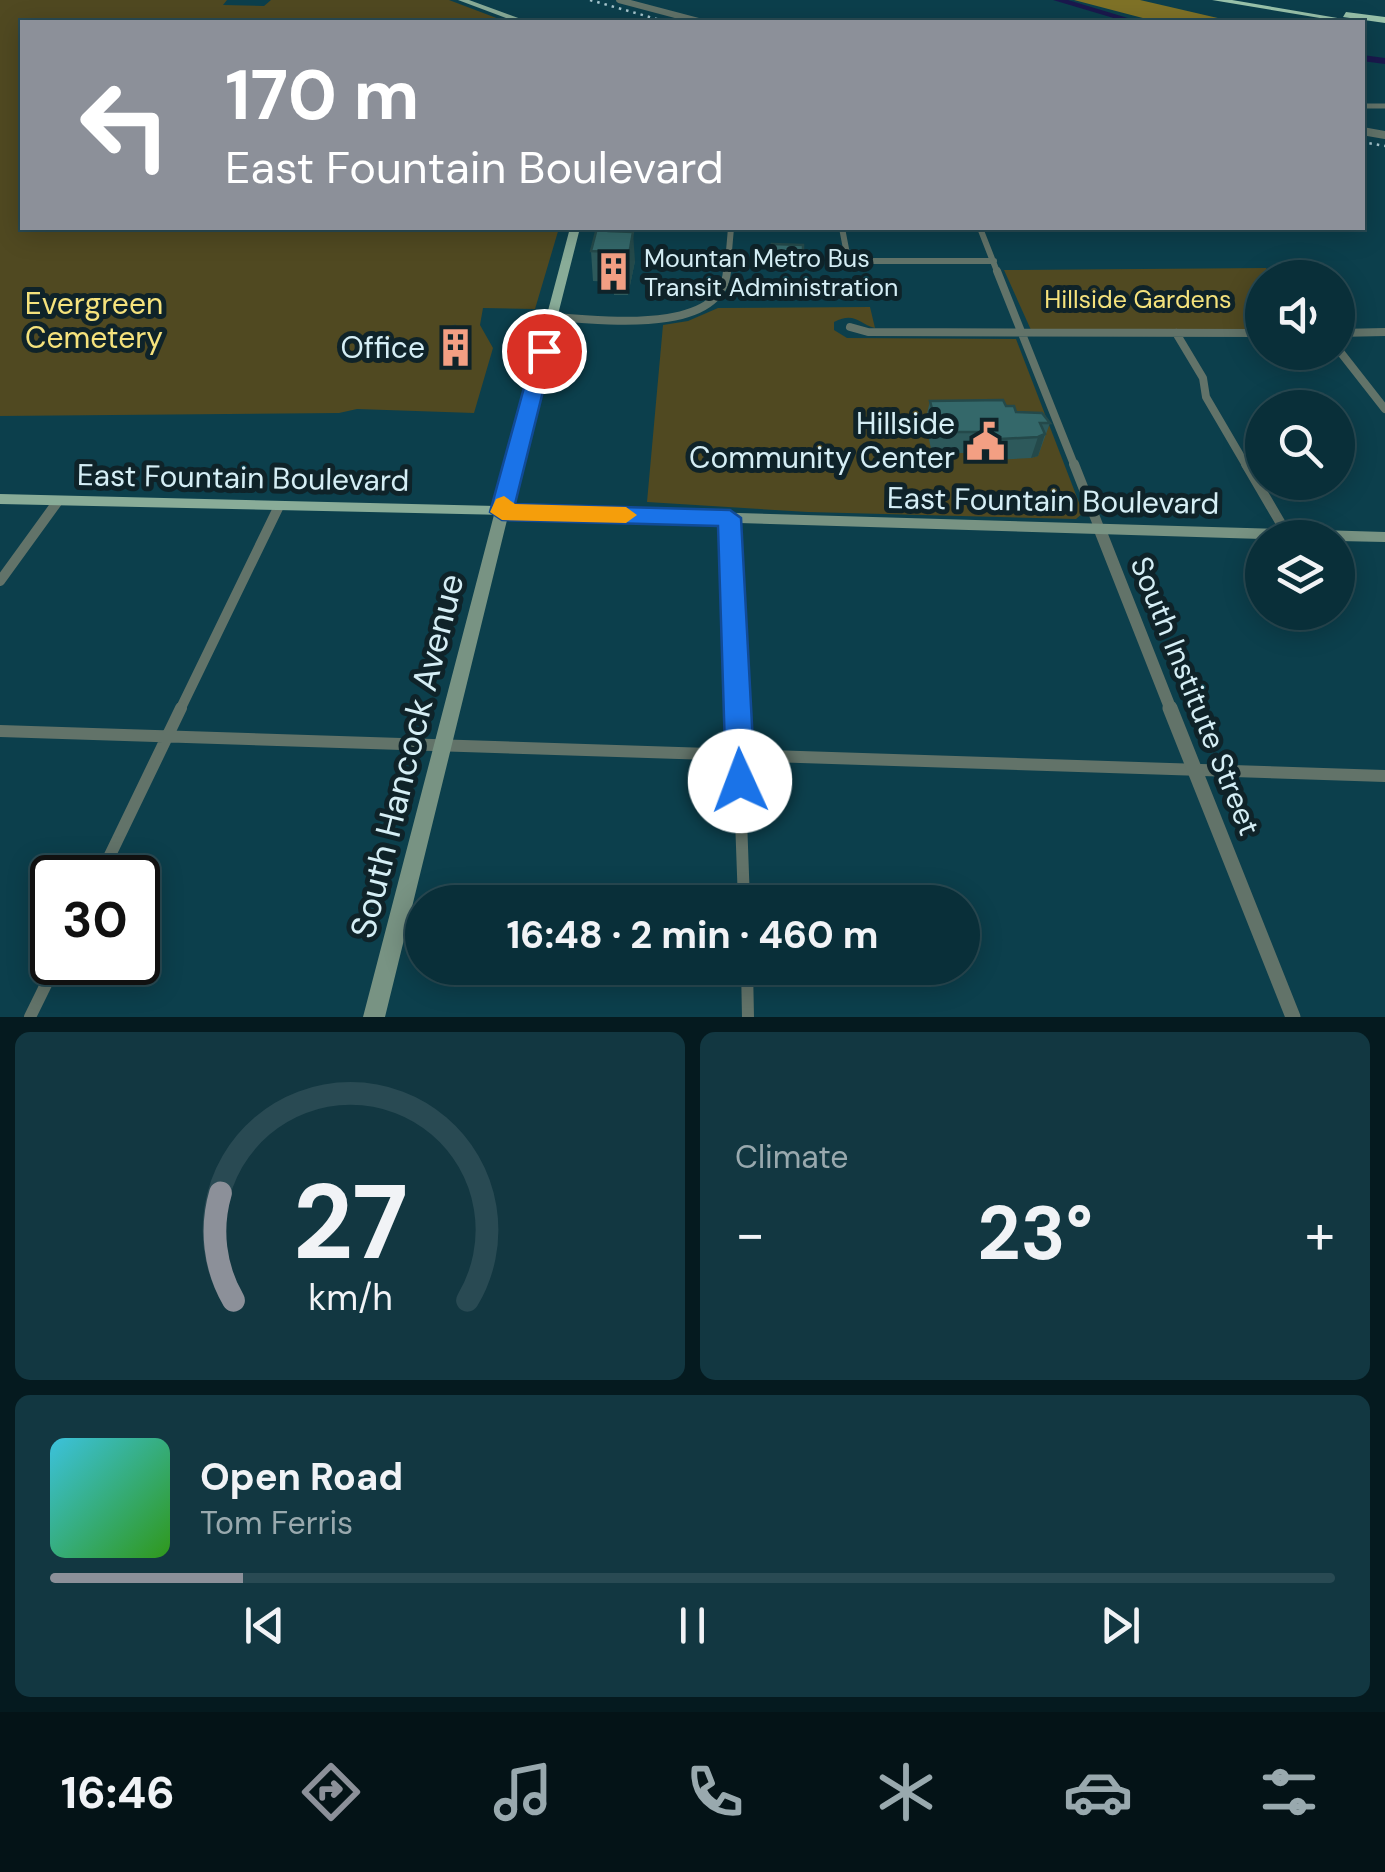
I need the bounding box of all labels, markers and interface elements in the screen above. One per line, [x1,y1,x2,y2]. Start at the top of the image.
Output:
text: 170 m [225,50,419,141]
icon: left [60,60,190,190]
text: East Fountain Boulevard [225,138,724,197]
place label: Mountan Metro Bus Transit Administration [644,242,898,304]
building icon: Mountan Metro Bus Transit Administration [593,251,635,293]
map controls [1245,260,1355,630]
button: sound [1245,260,1355,370]
park label: Hillside Gardens [1044,283,1232,316]
park label: Evergreen Cemetery [25,284,163,357]
pin [502,309,587,394]
icon: arrive [517,324,572,379]
building icon: Office [434,327,476,369]
place label: Office [340,328,425,367]
button: search [1245,390,1355,500]
place label: Hillside Community Center [689,404,955,477]
public building icon: Hillside Community Center [964,420,1006,462]
street label: East Fountain Boulevard [76,455,410,500]
street label: East Fountain Boulevard [886,478,1220,523]
button: layers [1245,520,1355,630]
street label: South Institute Street [1122,551,1269,841]
street label: South Hancock Avenue [339,569,475,943]
position arrow [688,729,792,833]
speed limit sign: 30 [30,855,160,985]
text: 16:48 · 2 min · 460 m [507,910,878,960]
text: Climate [735,1136,849,1178]
text: 27 [292,1155,408,1290]
text: 23° [977,1185,1093,1282]
text: − [735,1198,765,1270]
text: + [1305,1198,1335,1270]
text: km/h [308,1275,392,1321]
text: Open Road [200,1452,403,1502]
text: Tom Ferris [200,1502,353,1544]
icon: previous [237,1598,292,1653]
icon: pause [665,1598,720,1653]
icon: next [1093,1598,1148,1653]
icon: directions [296,1757,366,1827]
icon: music [488,1757,558,1827]
icon: phone [680,1757,750,1827]
icon: climate [871,1757,941,1827]
icon: car [1063,1757,1133,1827]
icon: filters [1254,1757,1324,1827]
text: 16:46 [61,1763,175,1822]

